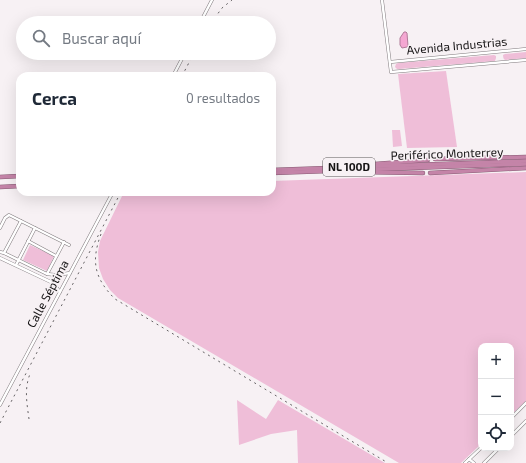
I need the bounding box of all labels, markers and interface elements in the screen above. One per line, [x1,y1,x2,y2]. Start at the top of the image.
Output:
search box [16,16,276,60]
icon: search [30,27,52,49]
text: Buscar aquí [62,29,141,47]
street label: Avenida Industrias [406,34,508,56]
text: Cerca [32,88,77,108]
text: 0 resultados [186,90,260,106]
street label: Periférico Monterrey [390,144,504,162]
road number: NL 100D [323,158,375,176]
street label: Calle Séptima [23,257,71,330]
map controls [478,343,514,451]
button: + [478,343,514,379]
button: − [478,379,514,415]
button: locate [478,415,514,451]

